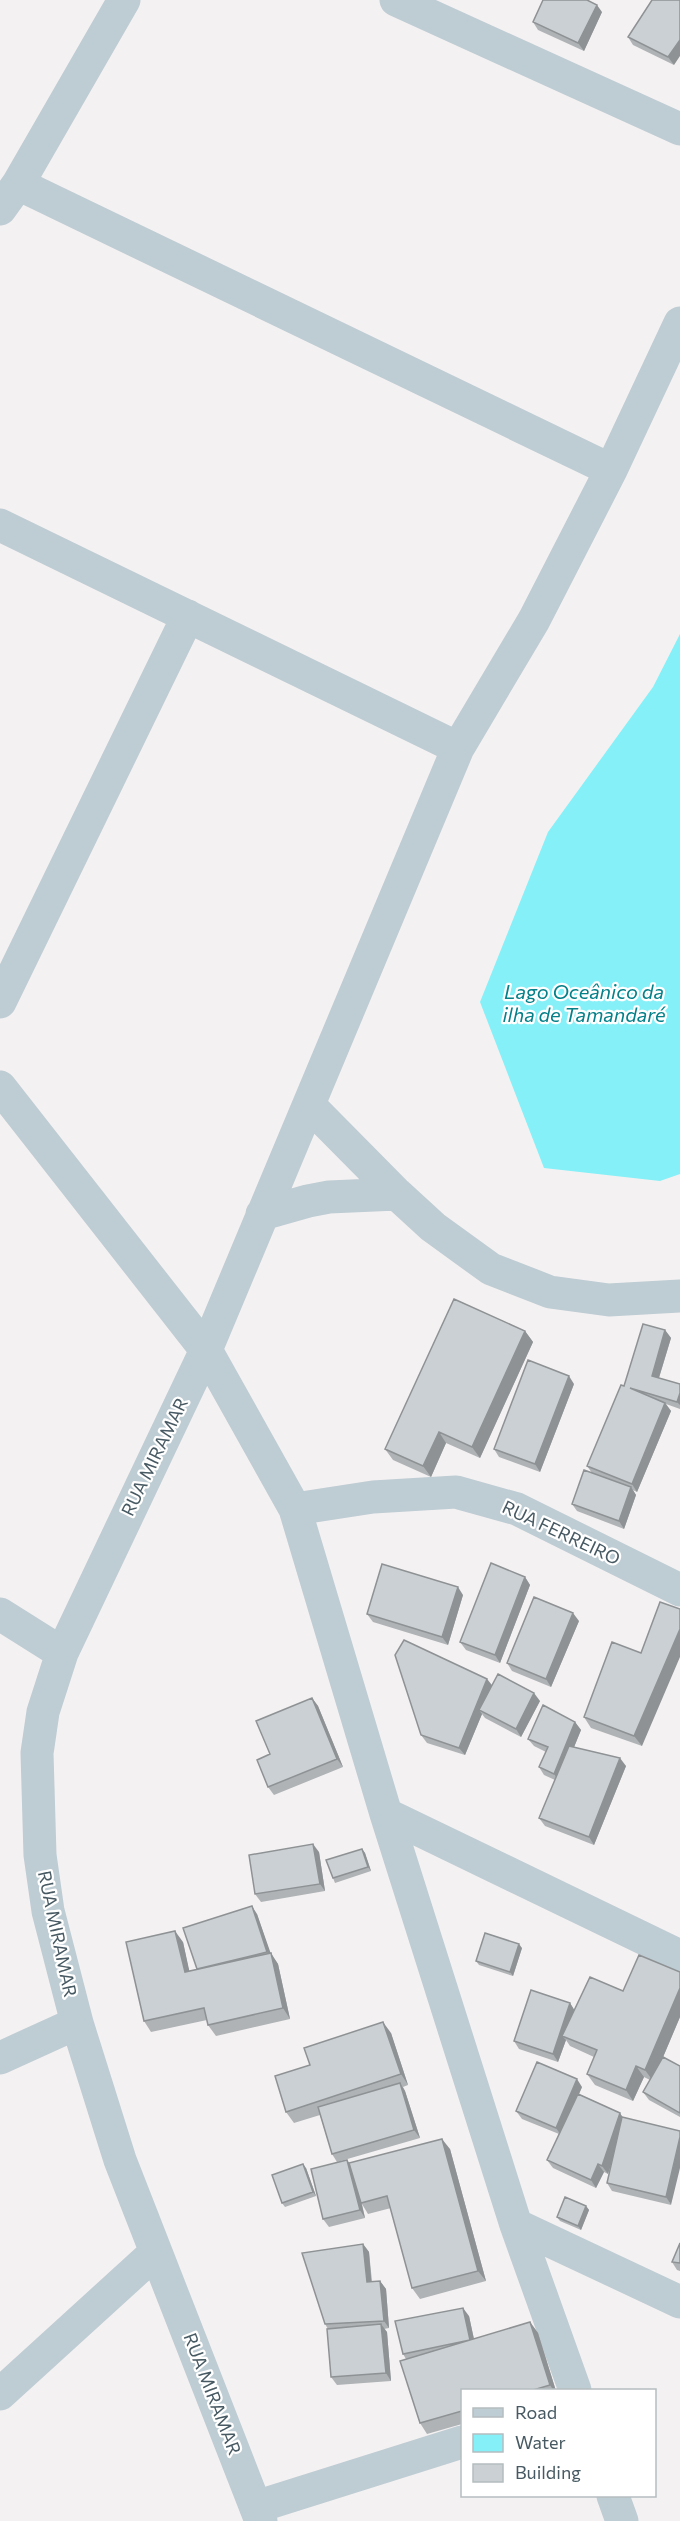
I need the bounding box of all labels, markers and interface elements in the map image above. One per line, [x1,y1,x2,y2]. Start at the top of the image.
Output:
water label: Lago Oceânico da ilha de Tamandaré [502,979,666,1026]
street label: RUA MIRAMAR [116,1394,192,1519]
street label: RUA FERREIRO [499,1495,624,1569]
street label: RUA MIRAMAR [34,1869,82,1999]
street label: RUA MIRAMAR [180,2330,246,2458]
legend [461,2389,656,2497]
text: Road [515,2401,557,2423]
text: Water [515,2431,566,2453]
text: Building [515,2461,581,2483]

